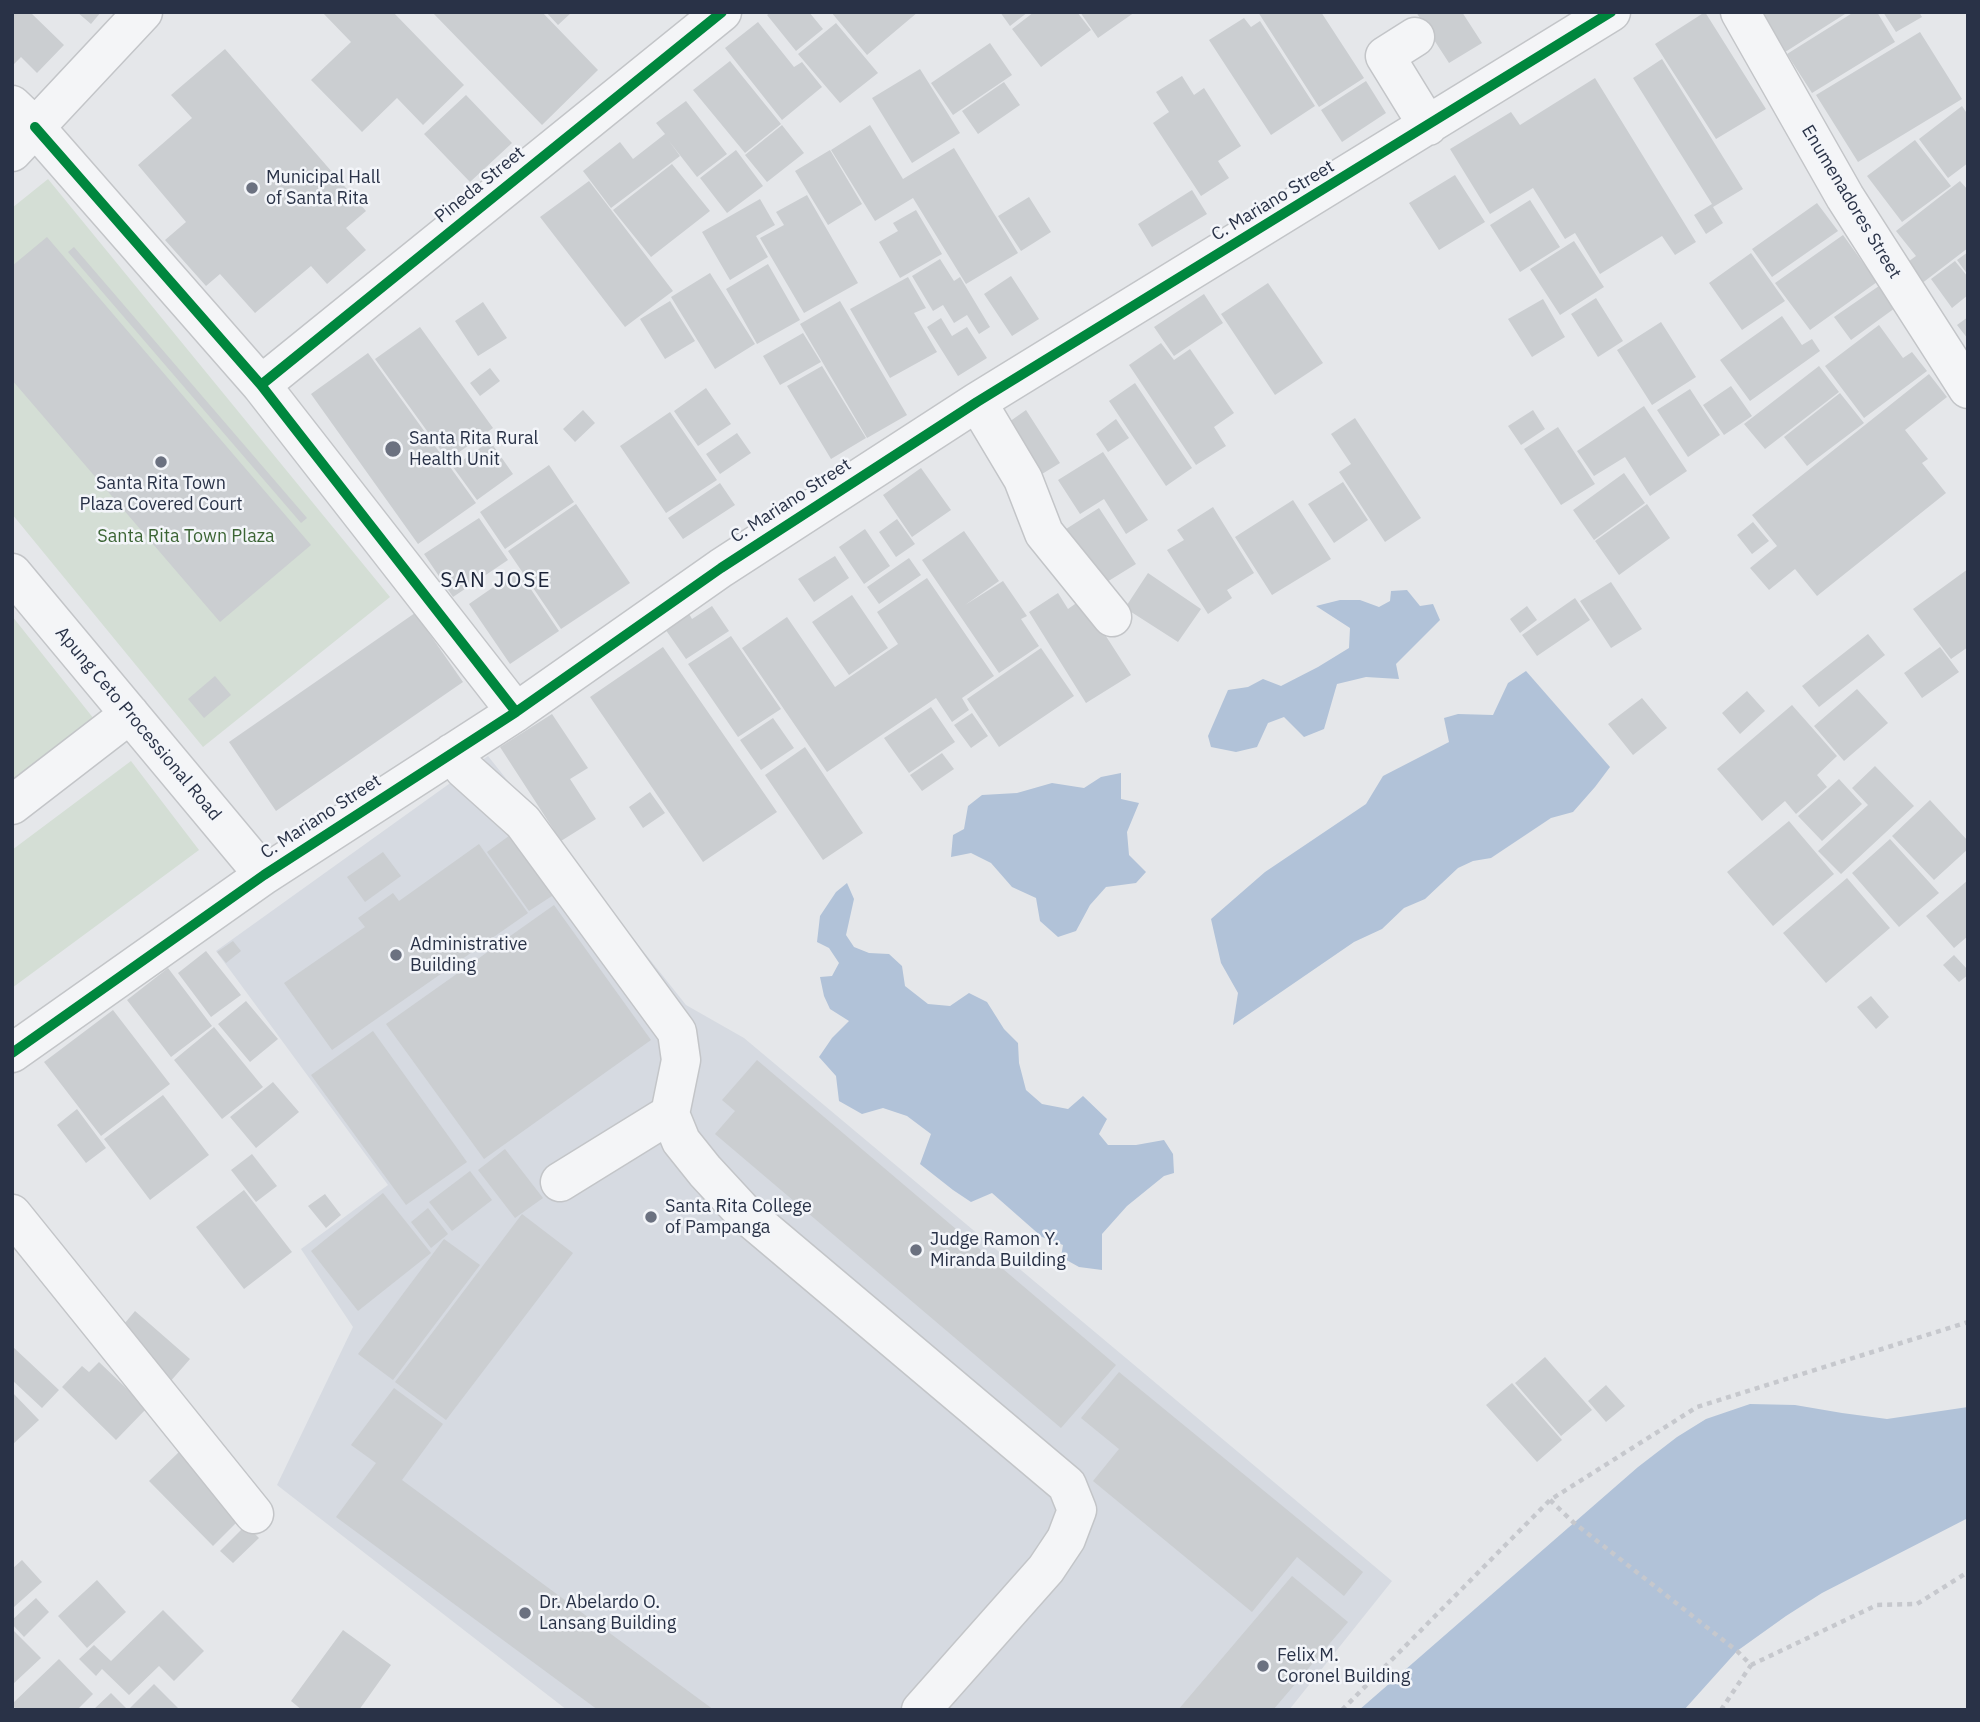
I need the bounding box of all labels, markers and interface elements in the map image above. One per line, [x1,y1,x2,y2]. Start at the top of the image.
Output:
street label: Enumenadores Street [1797,121,1905,283]
street label: Pineda Street [431,142,529,228]
street label: C. Mariano Street [1208,156,1338,246]
place label: Municipal Hall of Santa Rita [266,167,380,210]
marker: Municipal Hall of Santa Rita [244,180,260,196]
place label: Santa Rita Rural Health Unit [409,428,538,471]
marker: Santa Rita Rural Health Unit [383,439,403,459]
marker: Santa Rita Town Plaza Covered Court [153,454,169,470]
street label: C. Mariano Street [727,454,855,548]
place label: Santa Rita Town Plaza Covered Court [80,473,242,516]
park label: Santa Rita Town Plaza [97,526,275,548]
district label: SAN JOSE [441,568,551,594]
street label: Apung Ceto Processional Road [51,623,225,825]
street label: C. Mariano Street [257,770,385,864]
place label: Administrative Building [410,934,527,976]
marker: Administrative Building [388,947,404,963]
place label: Santa Rita College of Pampanga [665,1196,812,1238]
marker: Santa Rita College of Pampanga [643,1209,659,1225]
place label: Judge Ramon Y. Miranda Building [930,1229,1066,1272]
marker: Judge Ramon Y. Miranda Building [908,1242,924,1258]
place label: Dr. Abelardo O. Lansang Building [539,1592,676,1634]
marker: Dr. Abelardo O. Lansang Building [517,1605,533,1621]
place label: Felix M. Coronel Building [1277,1645,1410,1688]
marker: Felix M. Coronel Building [1255,1658,1271,1674]

